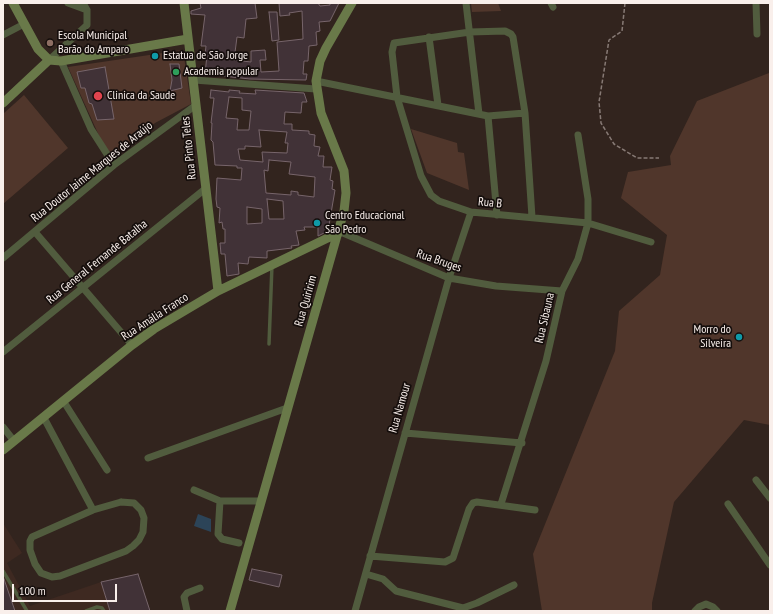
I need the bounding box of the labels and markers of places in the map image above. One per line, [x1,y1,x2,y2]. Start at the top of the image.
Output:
place label: Escola Municipal Barão do Amparo [58,29,129,57]
marker: Escola Municipal Barão do Amparo [45,38,55,48]
place label: Estatua de São Jorge [163,49,248,63]
marker: Estatua de São Jorge [150,51,160,61]
place label: Academia popular [184,65,258,79]
marker: Academia popular [171,67,181,77]
place label: Clinica da Saude [107,89,175,103]
marker: Clinica da Saude [92,90,104,102]
place label: Centro Educacional São Pedro [325,209,404,237]
marker: Centro Educacional São Pedro [312,218,322,228]
place label: Morro do Silveira [693,323,731,351]
marker: Morro do Silveira [734,332,744,342]

